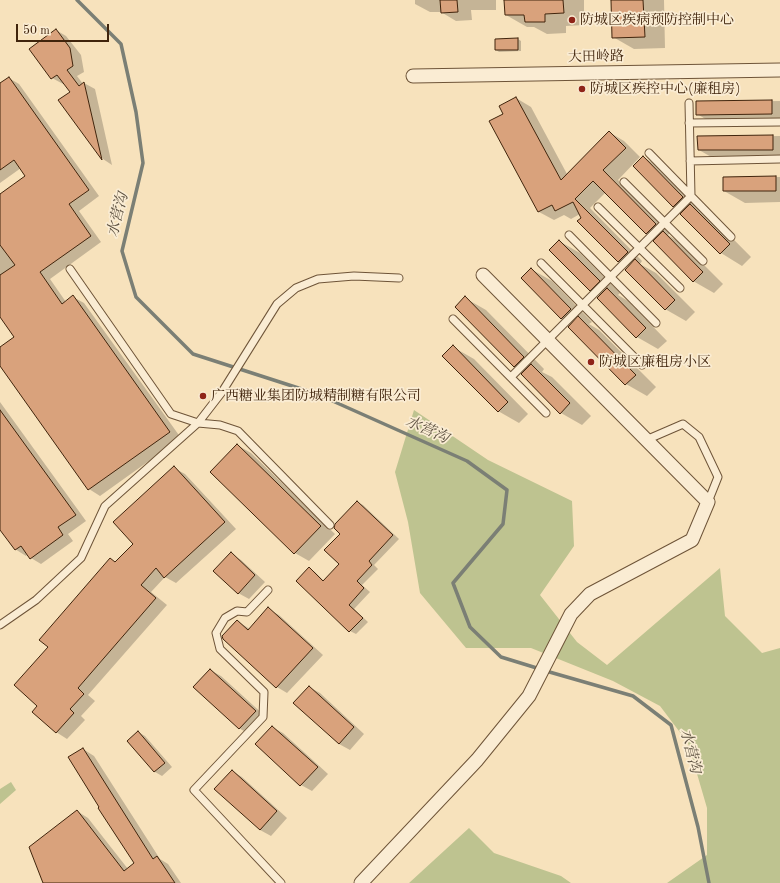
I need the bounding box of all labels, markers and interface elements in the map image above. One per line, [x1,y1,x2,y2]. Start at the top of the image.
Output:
place label: 防城区疾病预防控制中心 [580,12,734,28]
marker: 防城区疾病预防控制中心 [567,15,577,25]
scale bar [18,16,111,42]
text: 50 m [23,25,50,37]
street label: 大田岭路 [568,48,624,66]
place label: 防城区疾控中心(廉租房) [590,81,740,97]
marker: 防城区疾控中心(廉租房) [577,84,587,94]
water label: 水营沟 [104,191,132,239]
place label: 防城区廉租房小区 [599,354,711,370]
marker: 防城区廉租房小区 [586,357,596,367]
place label: 广西糖业集团防城精制糖有限公司 [211,388,421,404]
marker: 广西糖业集团防城精制糖有限公司 [198,391,208,401]
water label: 水营沟 [403,413,451,447]
water label: 水营沟 [676,727,704,775]

